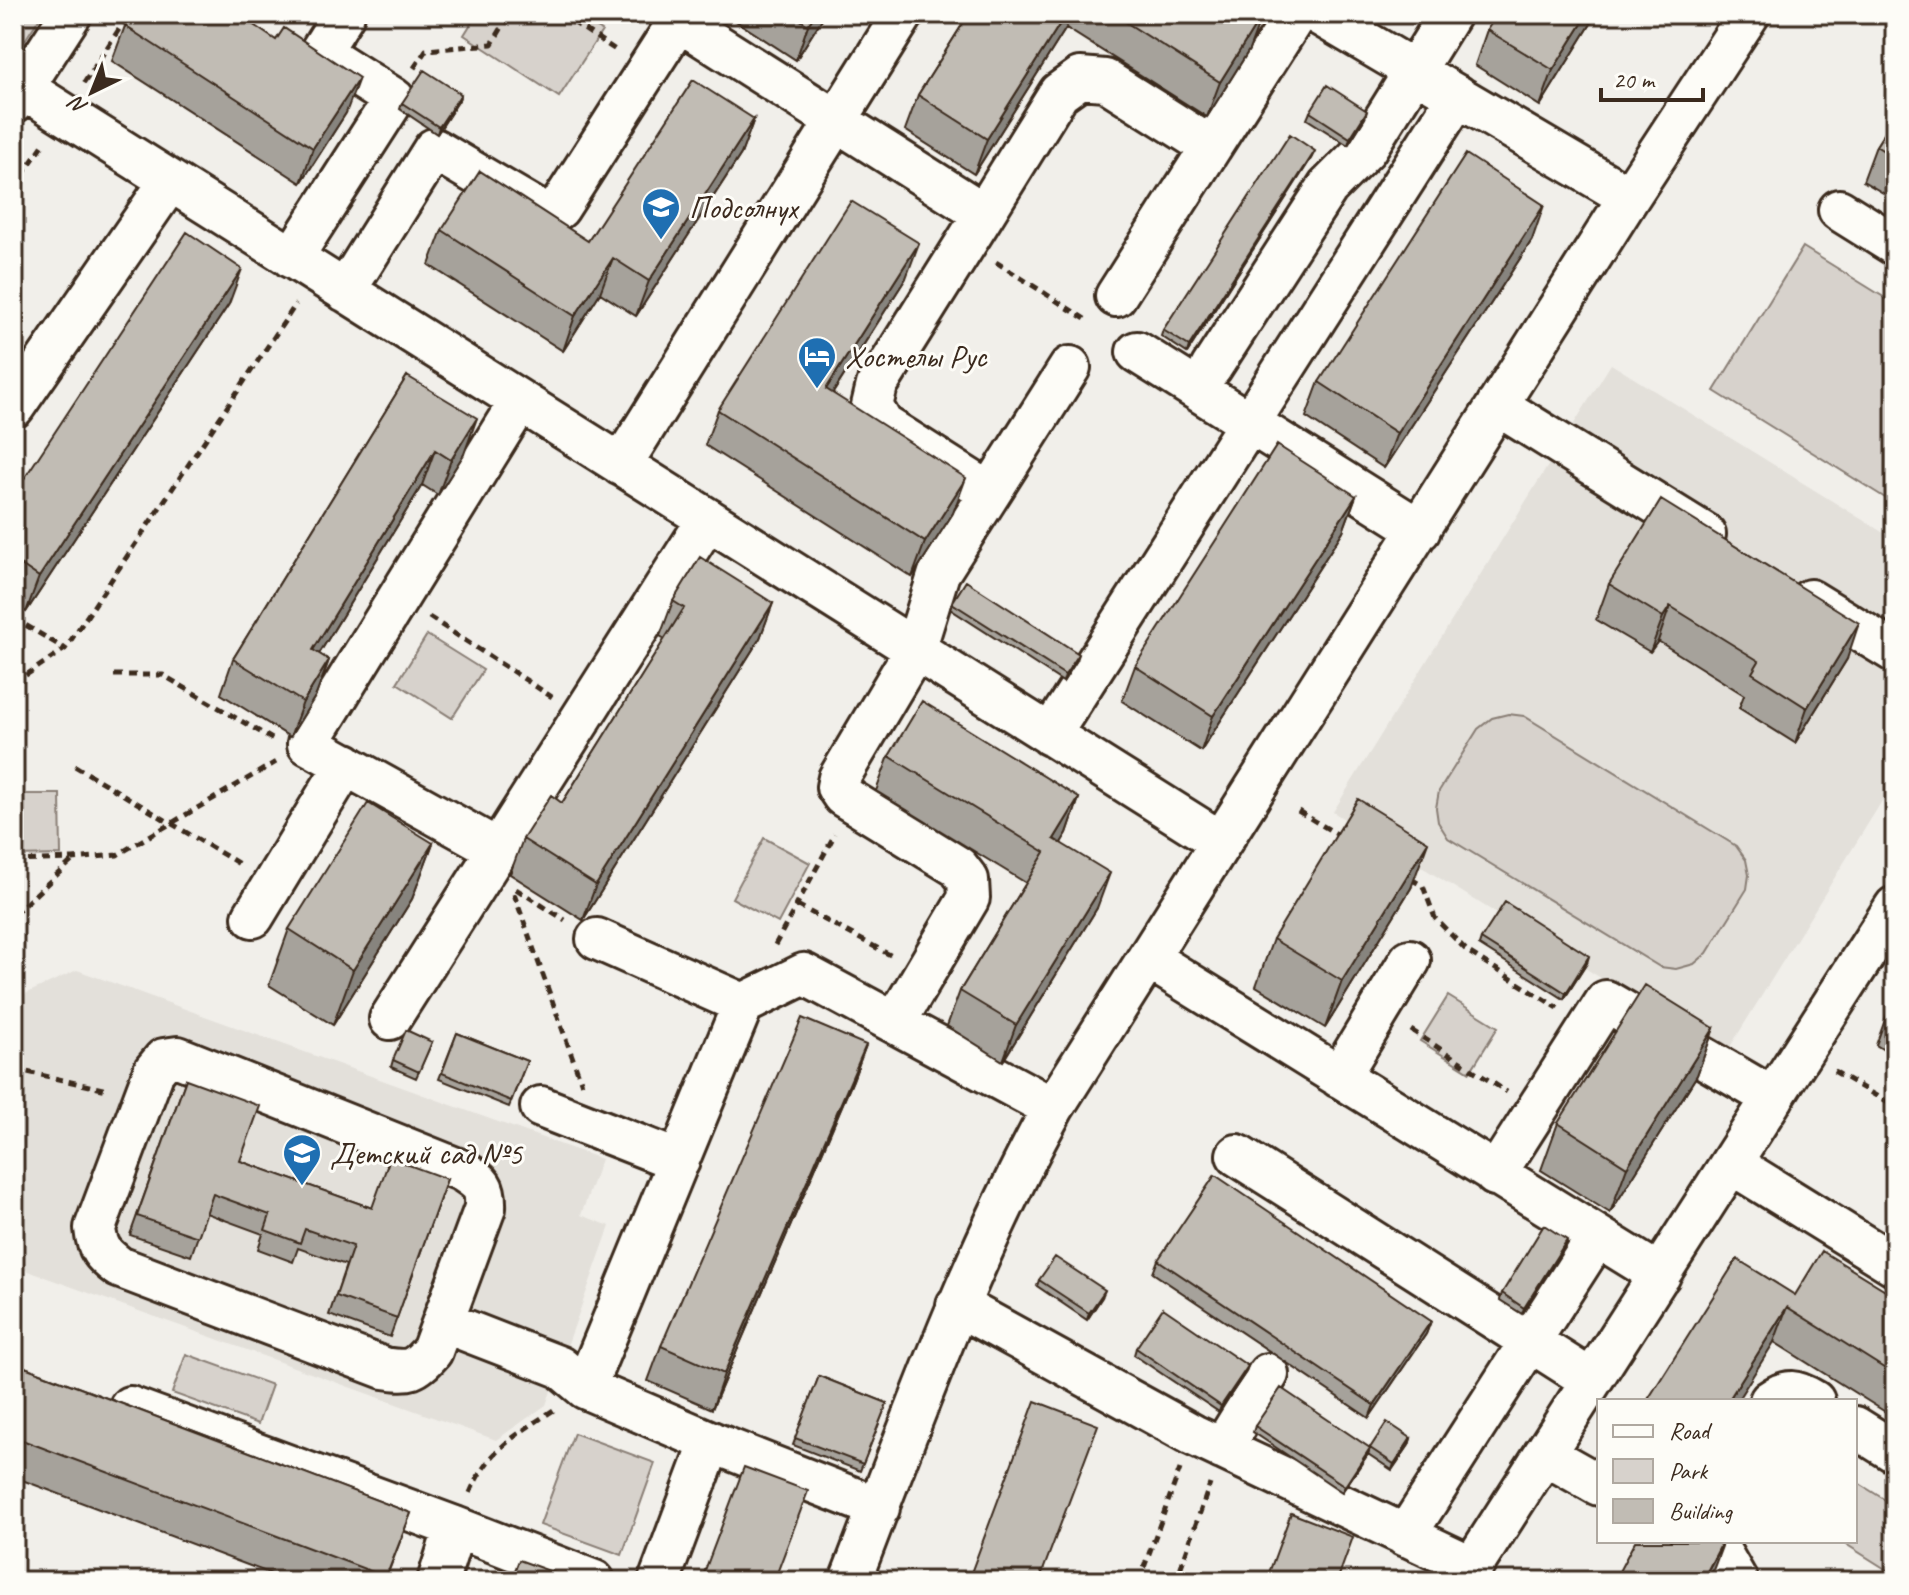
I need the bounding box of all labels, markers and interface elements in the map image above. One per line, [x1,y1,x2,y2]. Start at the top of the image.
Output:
north arrow [52,52,132,132]
scale bar [1601,52,1703,102]
text: 20 m [1613,65,1656,95]
text: N [62,89,94,121]
school or university icon: Подсолнух [640,186,682,241]
place label: Подсолнух [689,187,801,228]
hotel icon: Хостелы Рус [796,335,838,390]
place label: Хостелы Рус [845,336,988,377]
school or university icon: Детский сад №5 [281,1132,323,1187]
place label: Детский сад №5 [330,1133,524,1174]
legend [1597,1399,1857,1543]
text: Road [1669,1416,1713,1446]
text: Park [1669,1456,1709,1486]
text: Building [1669,1496,1734,1526]

